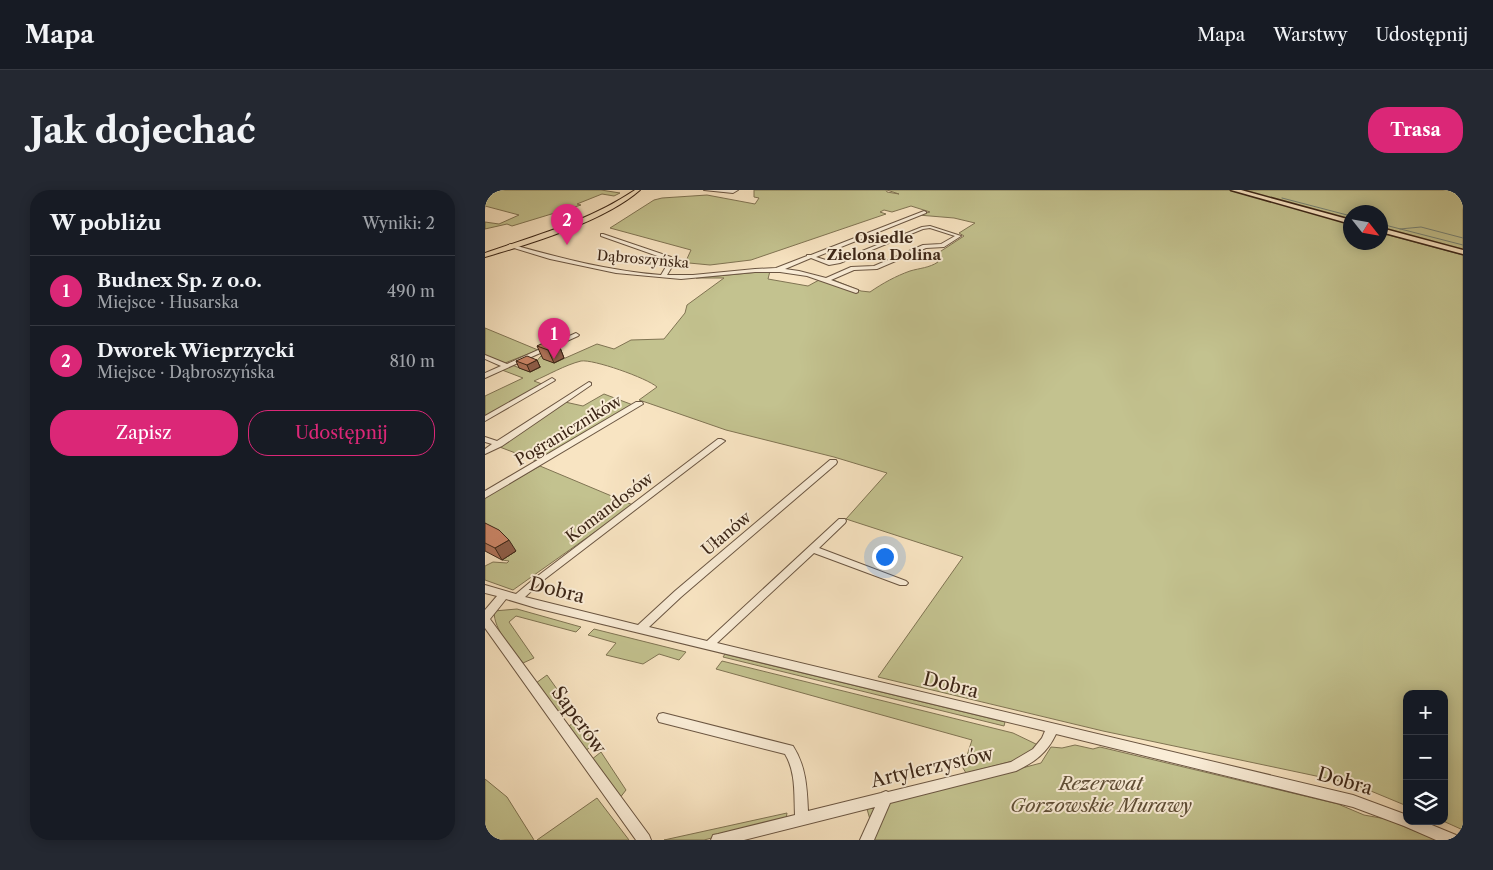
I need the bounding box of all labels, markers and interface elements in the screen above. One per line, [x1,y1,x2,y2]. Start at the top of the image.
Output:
text: Mapa [25,20,94,49]
text: Mapa [1197,24,1245,46]
text: Warstwy [1273,24,1347,46]
text: Udostępnij [1375,24,1468,46]
button: Trasa [1368,107,1463,153]
text: Jak dojechać [30,109,256,152]
pin: 2 [551,204,583,245]
north arrow [1343,205,1388,250]
text: W pobliżu [50,210,161,235]
text: Wyniki: 2 [362,213,435,233]
district label: Osiedle Zielona Dolina [827,228,942,264]
street label: Dąbroszyńska [596,246,690,272]
text: Budnex Sp. z o.o. [97,269,262,292]
text: 1 [62,281,70,301]
text: 490 m [387,281,435,301]
text: Miejsce · Husarska [97,292,239,312]
pin: 1 [538,318,570,359]
text: Dworek Wieprzycki [97,339,294,362]
text: 2 [61,351,71,371]
text: 810 m [389,351,435,371]
text: Miejsce · Dąbroszyńska [97,362,275,382]
street label: Pograniczników [511,390,626,470]
button: Zapisz [50,410,238,456]
button: Udostępnij [248,410,435,456]
street label: Komandosów [561,467,657,546]
street label: Ułanów [697,506,755,559]
your location [872,544,898,570]
street label: Dobra [527,572,587,608]
street label: Dobra [921,667,981,703]
street label: Saperów [547,682,611,759]
map controls [1403,690,1448,825]
button: + [1403,690,1448,735]
button: − [1403,735,1448,780]
street label: Artylerzystów [867,742,996,793]
street label: Dobra [1315,762,1375,800]
park label: Rezerwat Gorzowskie Murawy [1010,772,1193,817]
button: layers [1403,780,1448,825]

